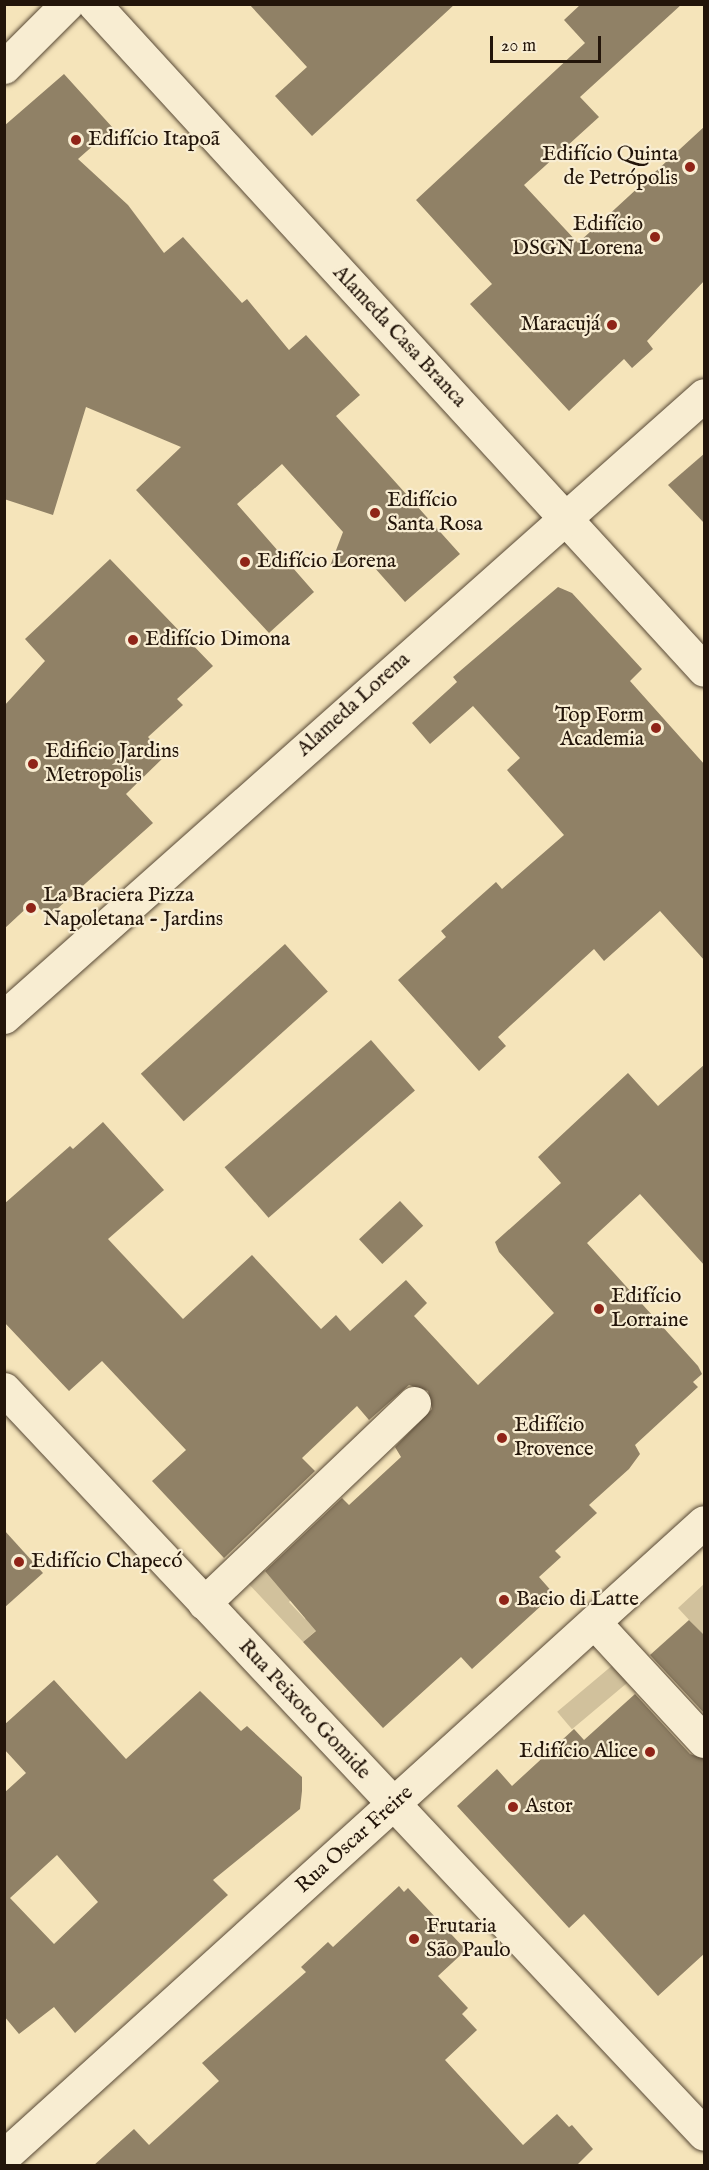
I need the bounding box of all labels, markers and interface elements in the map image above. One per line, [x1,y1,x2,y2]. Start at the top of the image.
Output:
scale bar [493,24,604,62]
text: 20 m [501,35,536,58]
place label: Edifício Itapoã [88,127,220,153]
marker: Edifício Itapoã [69,133,83,147]
place label: Edifício Quinta de Petrópolis [542,142,678,192]
marker: Edifício Quinta de Petrópolis [683,160,697,174]
place label: Edifício DSGN Lorena [512,212,643,262]
marker: Edifício DSGN Lorena [648,230,662,244]
street label: Alameda Casa Branca [327,261,471,413]
place label: Maracujá [520,312,600,338]
marker: Maracujá [605,318,619,332]
place label: Edifício Santa Rosa [387,488,482,538]
marker: Edifício Santa Rosa [368,506,382,520]
place label: Edifício Lorena [257,549,396,575]
marker: Edifício Lorena [238,555,252,569]
place label: Edifício Dimona [145,627,290,653]
marker: Edifício Dimona [126,633,140,647]
street label: Alameda Lorena [292,648,416,762]
place label: Top Form Academia [555,703,644,753]
marker: Top Form Academia [649,721,663,735]
place label: Edificio Jardins Metropolis [45,739,179,789]
marker: Edificio Jardins Metropolis [26,757,40,771]
place label: La Braciera Pizza Napoletana - Jardins [43,883,223,933]
marker: La Braciera Pizza Napoletana - Jardins [24,901,38,915]
place label: Edifício Lorraine [611,1284,688,1334]
marker: Edifício Lorraine [592,1302,606,1316]
place label: Edifício Provence [514,1413,594,1463]
marker: Edifício Provence [495,1431,509,1445]
place label: Edifício Chapecó [31,1549,183,1575]
marker: Edifício Chapecó [12,1555,26,1569]
place label: Bacio di Latte [516,1587,639,1613]
marker: Bacio di Latte [497,1593,511,1607]
street label: Rua Peixoto Gomide [233,1635,375,1785]
place label: Edifício Alice [519,1739,638,1765]
marker: Edifício Alice [643,1745,657,1759]
street label: Rua Oscar Freire [291,1781,419,1899]
place label: Astor [525,1794,573,1820]
marker: Astor [506,1800,520,1814]
place label: Frutaria São Paulo [426,1914,511,1964]
marker: Frutaria São Paulo [407,1932,421,1946]

